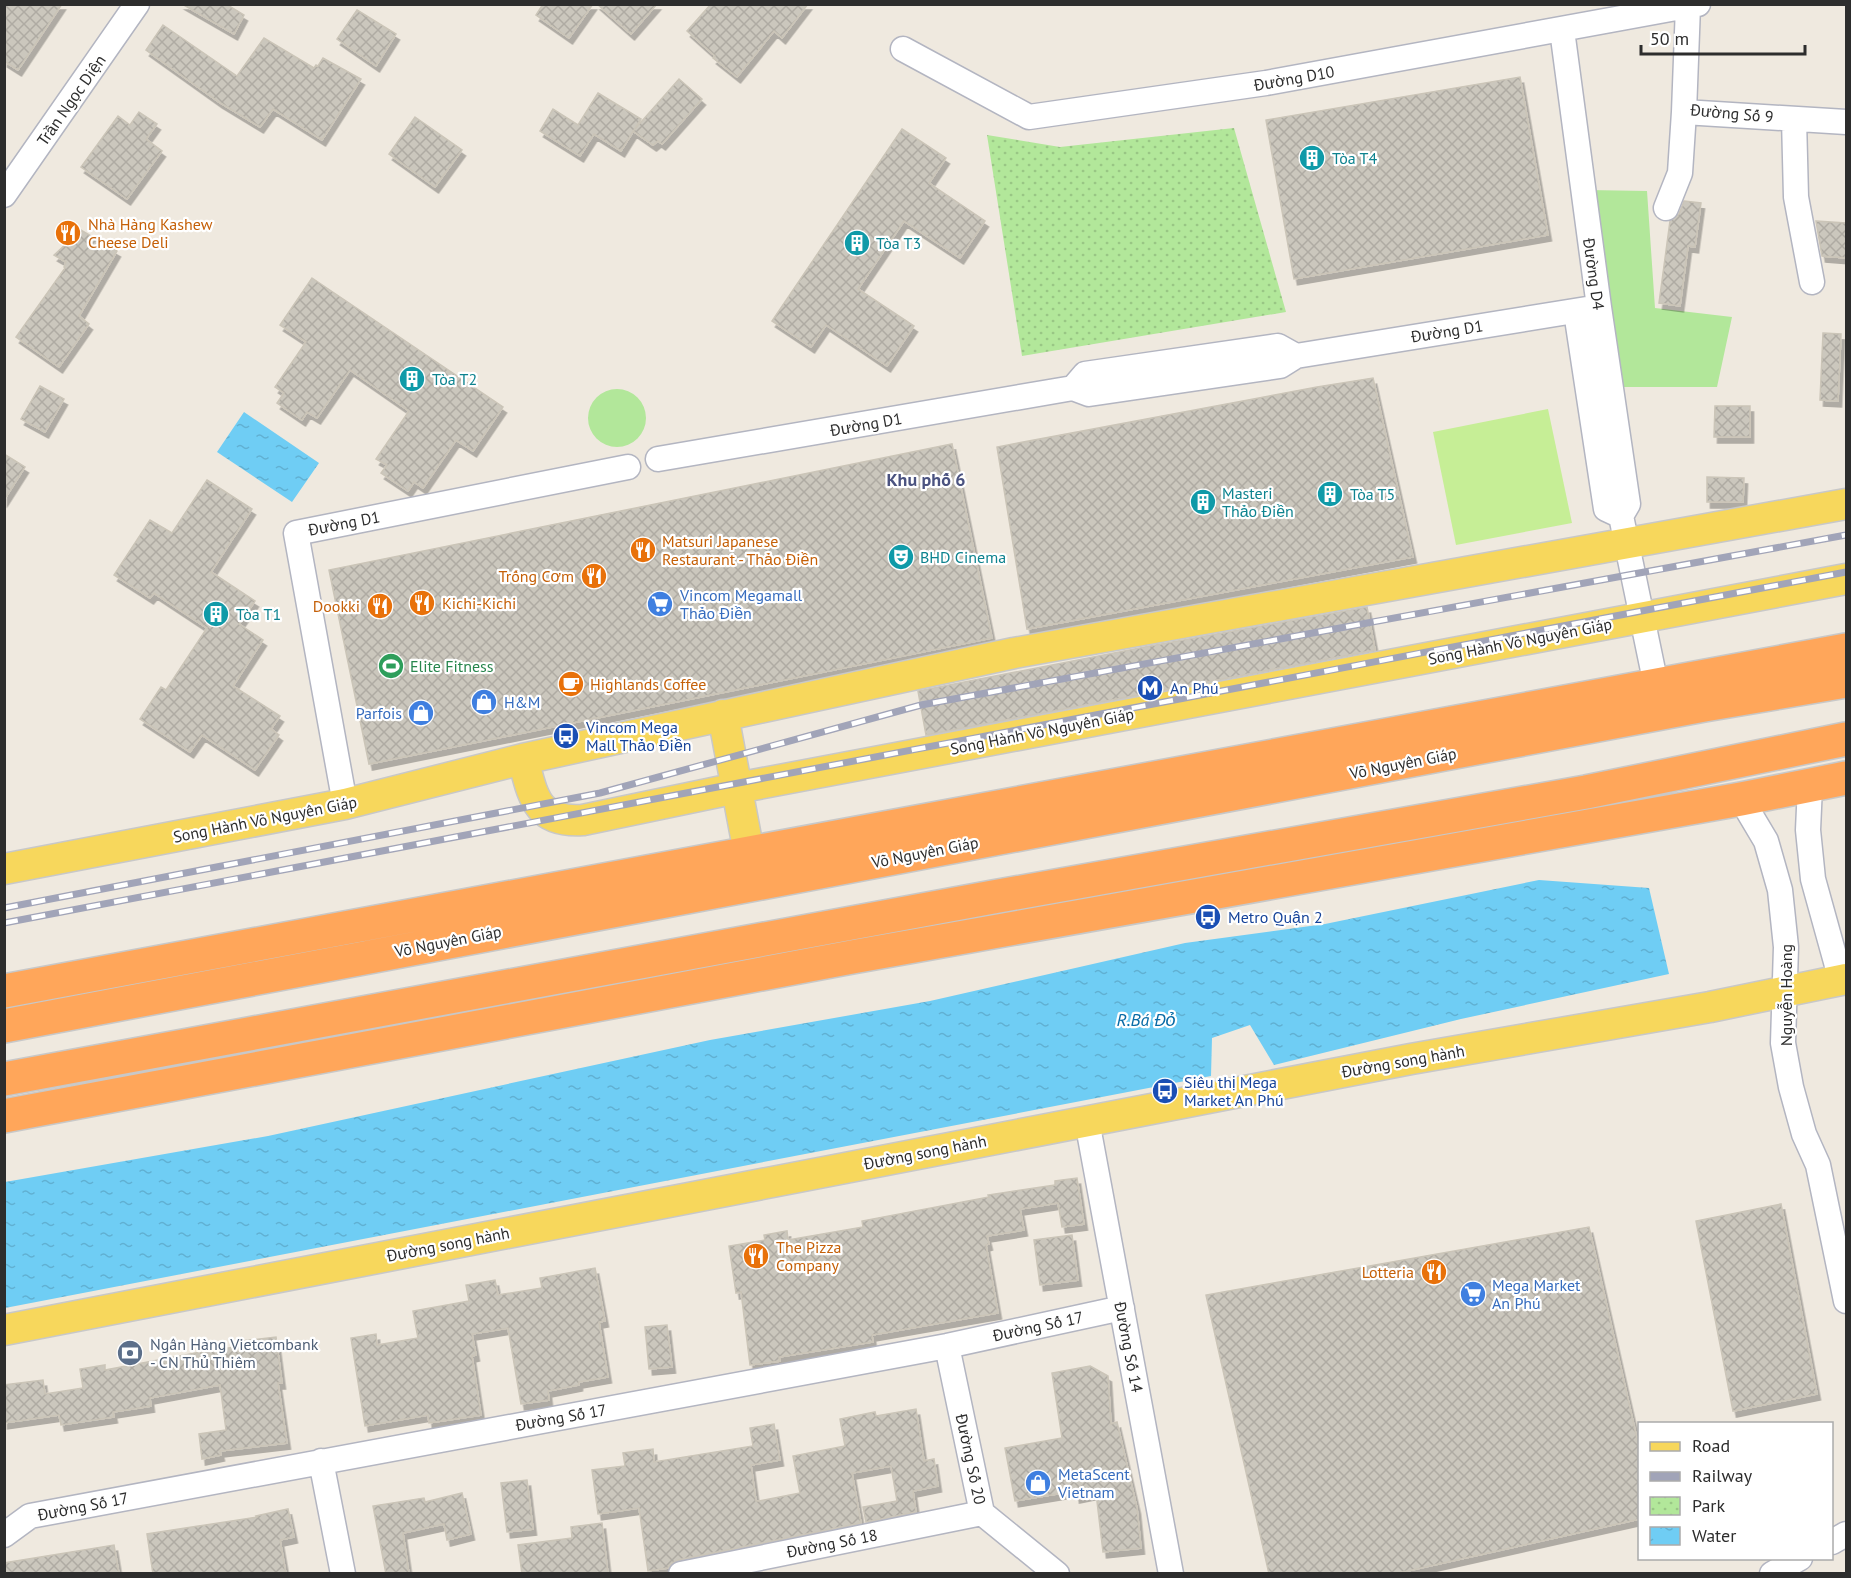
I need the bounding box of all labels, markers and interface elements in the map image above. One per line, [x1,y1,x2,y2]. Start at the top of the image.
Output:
scale bar [1641,18,1804,56]
text: 50 m [1650,27,1689,50]
street label: Trần Ngọc Diện [32,51,110,149]
street label: Đường D10 [1251,61,1336,95]
street label: Đường Số 9 [1689,99,1774,127]
building icon: Tòa T4 [1297,143,1327,173]
place label: Tòa T4 [1332,148,1377,168]
place label: Nhà Hàng Kashew Cheese Deli [88,214,213,252]
restaurant icon: Nhà Hàng Kashew Cheese Deli [53,218,83,248]
building icon: Tòa T3 [842,228,872,258]
place label: Tòa T3 [876,233,921,253]
street label: Đường D4 [1579,236,1609,312]
street label: Đường D1 [1409,315,1484,347]
building icon: Tòa T2 [397,364,427,394]
place label: Tòa T2 [432,369,477,389]
street label: Đường D1 [828,408,903,440]
district label: Khu phố 6 [886,468,966,491]
building icon: Tòa T5 [1315,479,1345,509]
place label: Masteri Thảo Điền [1222,483,1294,521]
place label: Tòa T5 [1350,484,1395,504]
building icon: Masteri Thảo Điền [1188,487,1218,517]
street label: Đường D1 [306,506,382,540]
place label: Matsuri Japanese Restaurant - Thảo Điền [662,531,818,569]
restaurant icon: Matsuri Japanese Restaurant - Thảo Điền [628,535,658,565]
theatre icon: BHD Cinema [886,542,916,572]
place label: BHD Cinema [920,547,1006,567]
restaurant icon: Trống Cơm [579,561,609,591]
place label: Trống Cơm [499,566,574,586]
place label: Vincom Megamall Thảo Điền [679,585,803,623]
restaurant icon: Kichi-Kichi [407,588,437,618]
supermarket icon: Vincom Megamall Thảo Điền [645,589,675,619]
restaurant icon: Dookki [365,591,395,621]
place label: Kichi-Kichi [442,593,516,613]
place label: Dookki [313,596,360,616]
building icon: Tòa T1 [201,599,231,629]
place label: Tòa T1 [236,604,281,624]
street label: Song Hành Võ Nguyên Giáp [1426,613,1614,669]
sports icon: Elite Fitness [376,651,406,681]
place label: Elite Fitness [410,656,494,676]
cafe icon: Highlands Coffee [556,669,586,699]
metro station icon: An Phú [1135,673,1165,703]
place label: Highlands Coffee [590,674,706,694]
place label: An Phú [1170,678,1219,698]
shop icon: H&M [469,687,499,717]
place label: H&M [504,692,540,712]
shop icon: Parfois [406,698,436,728]
place label: Parfois [356,703,402,723]
street label: Song Hành Võ Nguyên Giáp [948,703,1136,759]
place label: Vincom Mega Mall Thảo Điền [585,717,692,755]
bus stop icon: Vincom Mega Mall Thảo Điền [551,721,581,751]
street label: Võ Nguyên Giáp [1347,743,1458,783]
street label: Song Hành Võ Nguyên Giáp [171,791,359,847]
street label: Võ Nguyên Giáp [869,832,980,872]
bus stop icon: Metro Quận 2 [1193,902,1223,932]
place label: Metro Quận 2 [1228,907,1323,927]
street label: Võ Nguyên Giáp [392,921,503,961]
street label: Nguyễn Hoàng [1776,944,1796,1046]
water label: R.Bá Đỏ [1117,1008,1175,1031]
street label: Đường song hành [1339,1040,1466,1082]
place label: Siêu thị Mega Market An Phú [1184,1072,1284,1110]
bus stop icon: Siêu thị Mega Market An Phú [1150,1076,1180,1106]
street label: Đường song hành [861,1130,988,1174]
street label: Đường song hành [384,1222,511,1266]
place label: The Pizza Company [776,1237,842,1275]
restaurant icon: The Pizza Company [741,1241,771,1271]
restaurant icon: Lotteria [1419,1257,1449,1287]
place label: Lotteria [1362,1262,1414,1282]
place label: Mega Market An Phú [1492,1275,1581,1313]
supermarket icon: Mega Market An Phú [1458,1279,1488,1309]
street label: Đường Số 14 [1110,1299,1148,1394]
street label: Đường Số 17 [990,1307,1085,1346]
place label: Ngân Hàng Vietcombank - CN Thủ Thiêm [150,1334,319,1372]
bank icon: Ngân Hàng Vietcombank - CN Thủ Thiêm [115,1338,145,1368]
street label: Đường Số 17 [513,1399,608,1435]
street label: Đường Số 20 [951,1411,990,1506]
legend [1638,1422,1833,1560]
text: Road [1692,1434,1730,1457]
place label: MetaScent Vietnam [1057,1464,1130,1502]
text: Railway [1692,1464,1753,1487]
shop icon: MetaScent Vietnam [1023,1468,1053,1498]
street label: Đường Số 17 [35,1487,130,1525]
text: Park [1692,1494,1725,1517]
street label: Đường Số 18 [784,1524,879,1562]
text: Water [1692,1524,1736,1547]

